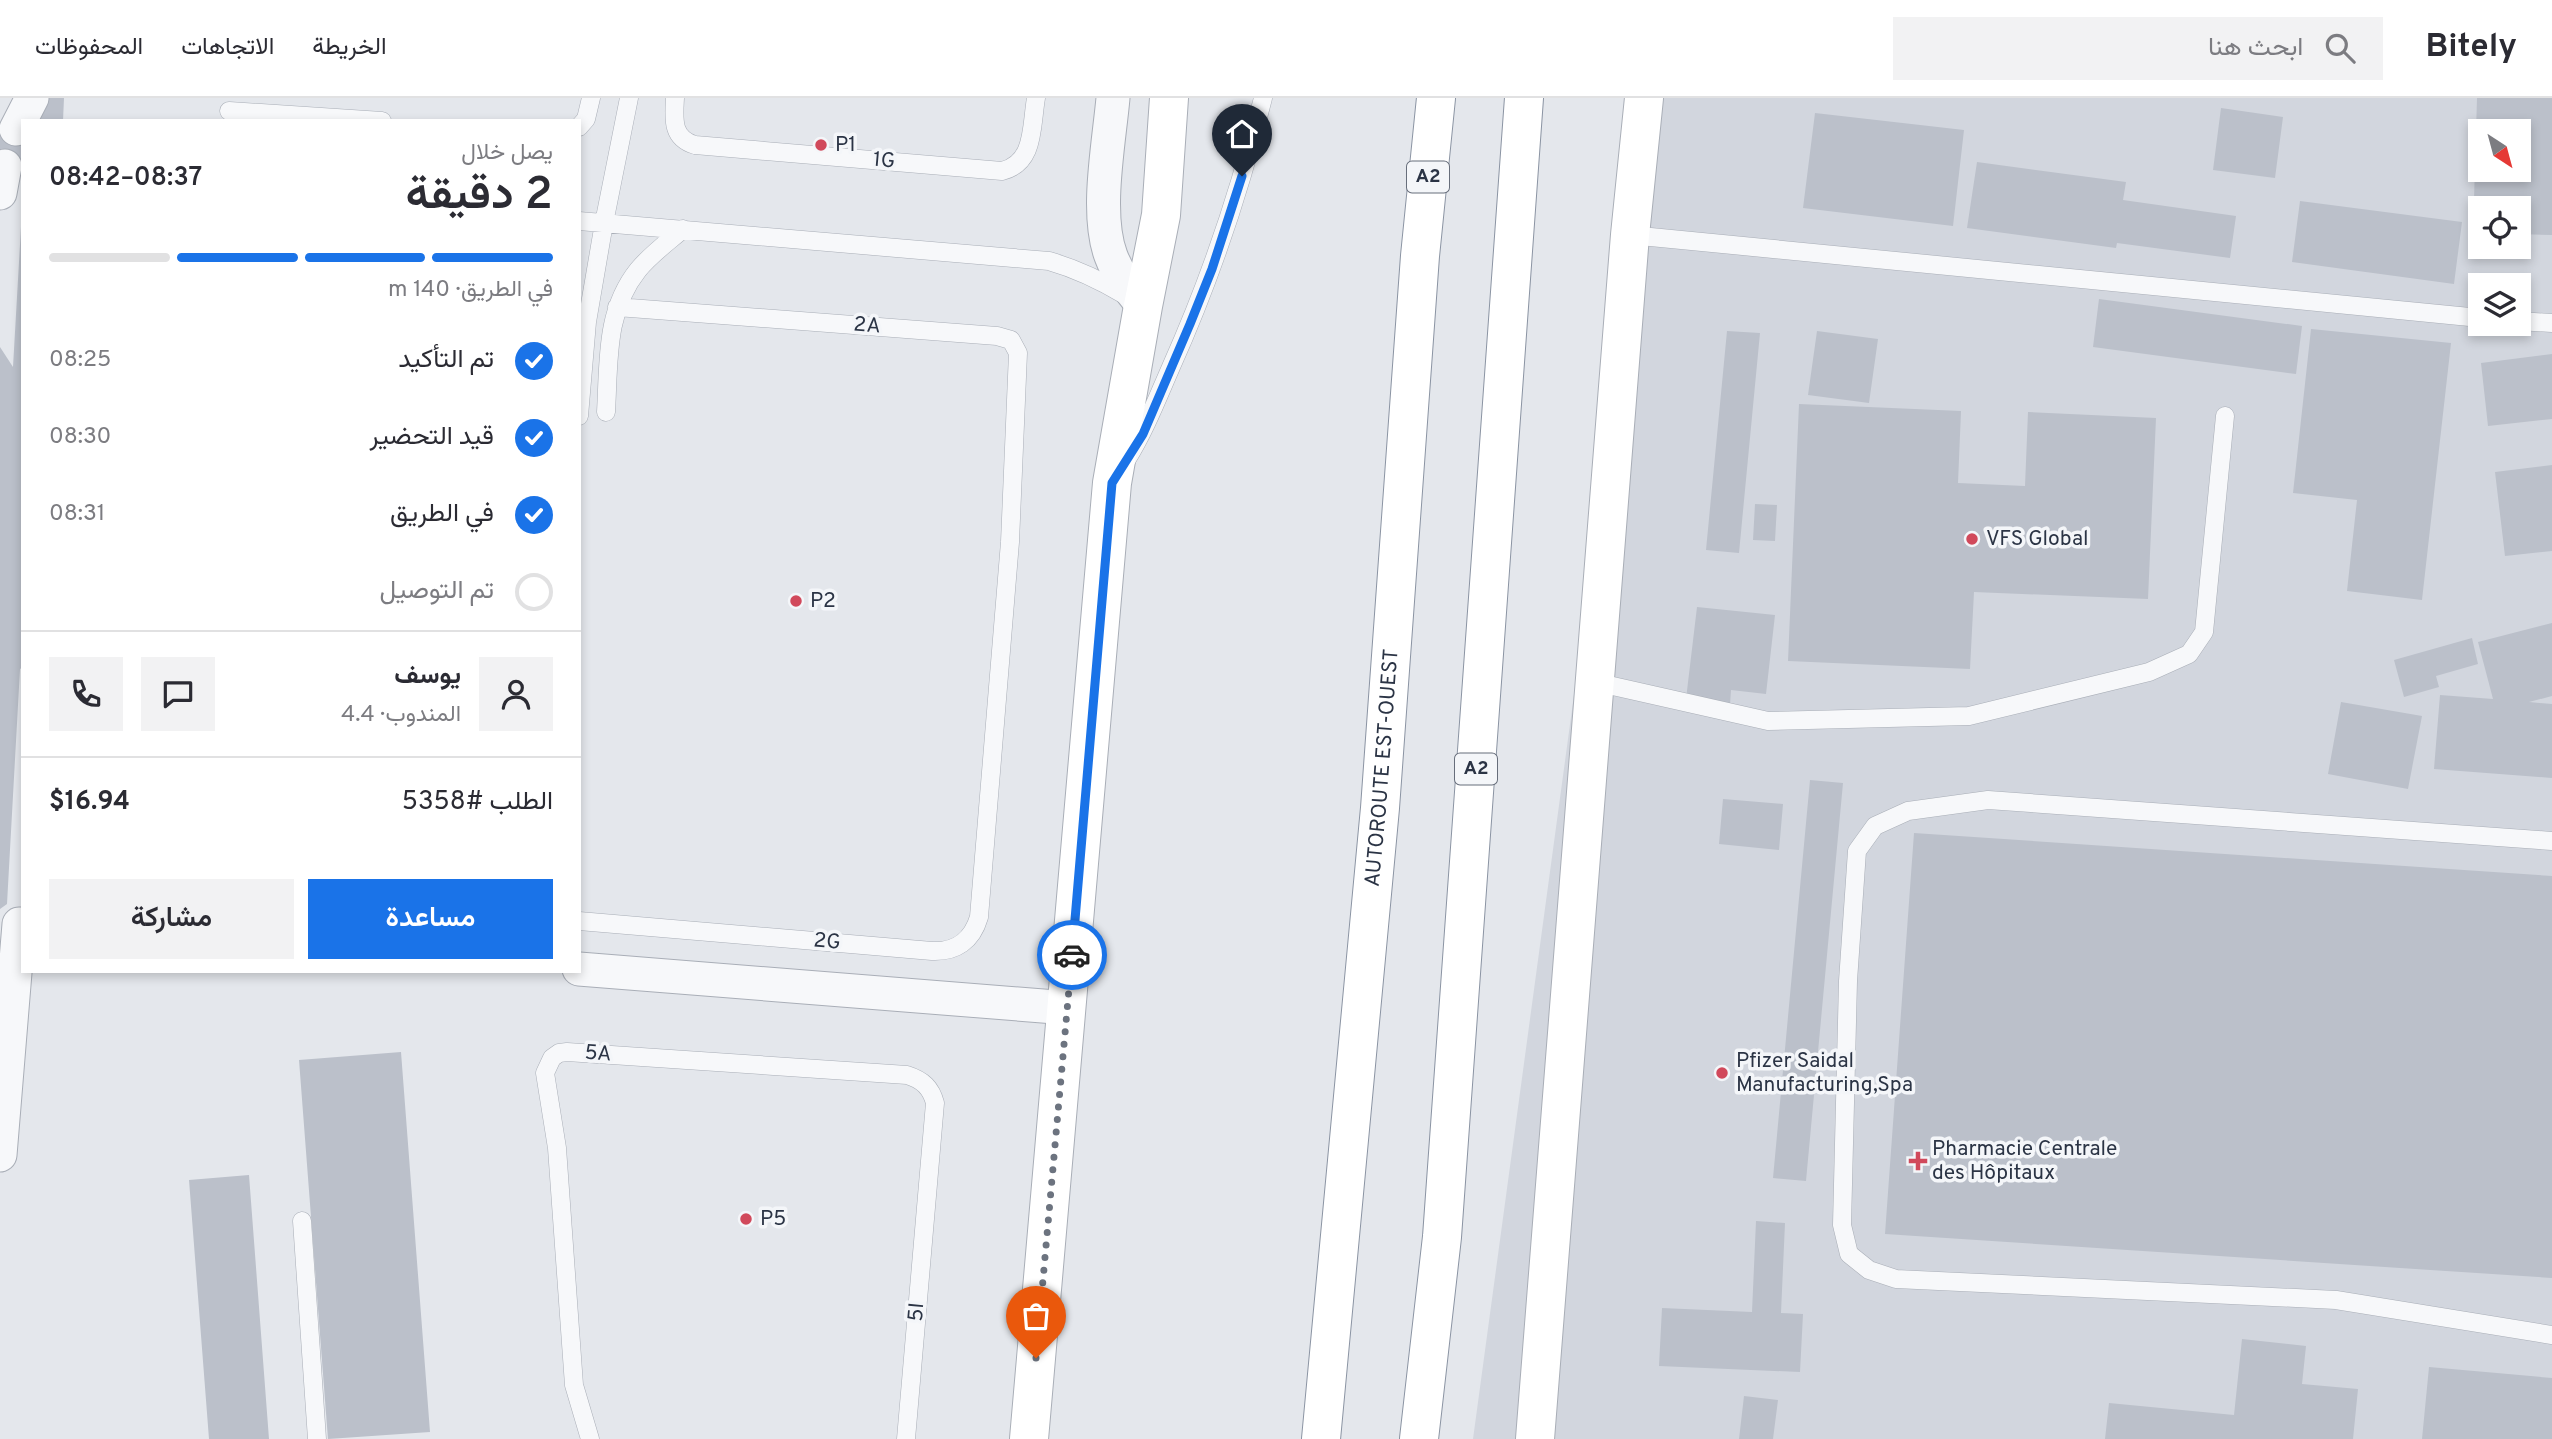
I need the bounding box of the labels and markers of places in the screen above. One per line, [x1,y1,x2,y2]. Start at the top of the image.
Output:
pin [1212,104,1272,176]
place label: P1 [835,132,856,159]
marker: P1 [813,137,829,153]
place label: VFS Global [1986,526,2088,553]
marker: VFS Global [1964,531,1980,547]
place label: P2 [810,588,836,615]
marker: P2 [788,593,804,609]
place label: Pfizer Saidal Manufacturing,Spa [1736,1048,1913,1099]
marker: Pfizer Saidal Manufacturing,Spa [1714,1065,1730,1081]
place label: Pharmacie Centrale des Hôpitaux [1932,1136,2117,1187]
marker: Pharmacie Centrale des Hôpitaux [1910,1153,1926,1169]
place label: P5 [760,1206,786,1233]
marker: P5 [738,1211,754,1227]
pin [1006,1286,1066,1358]

